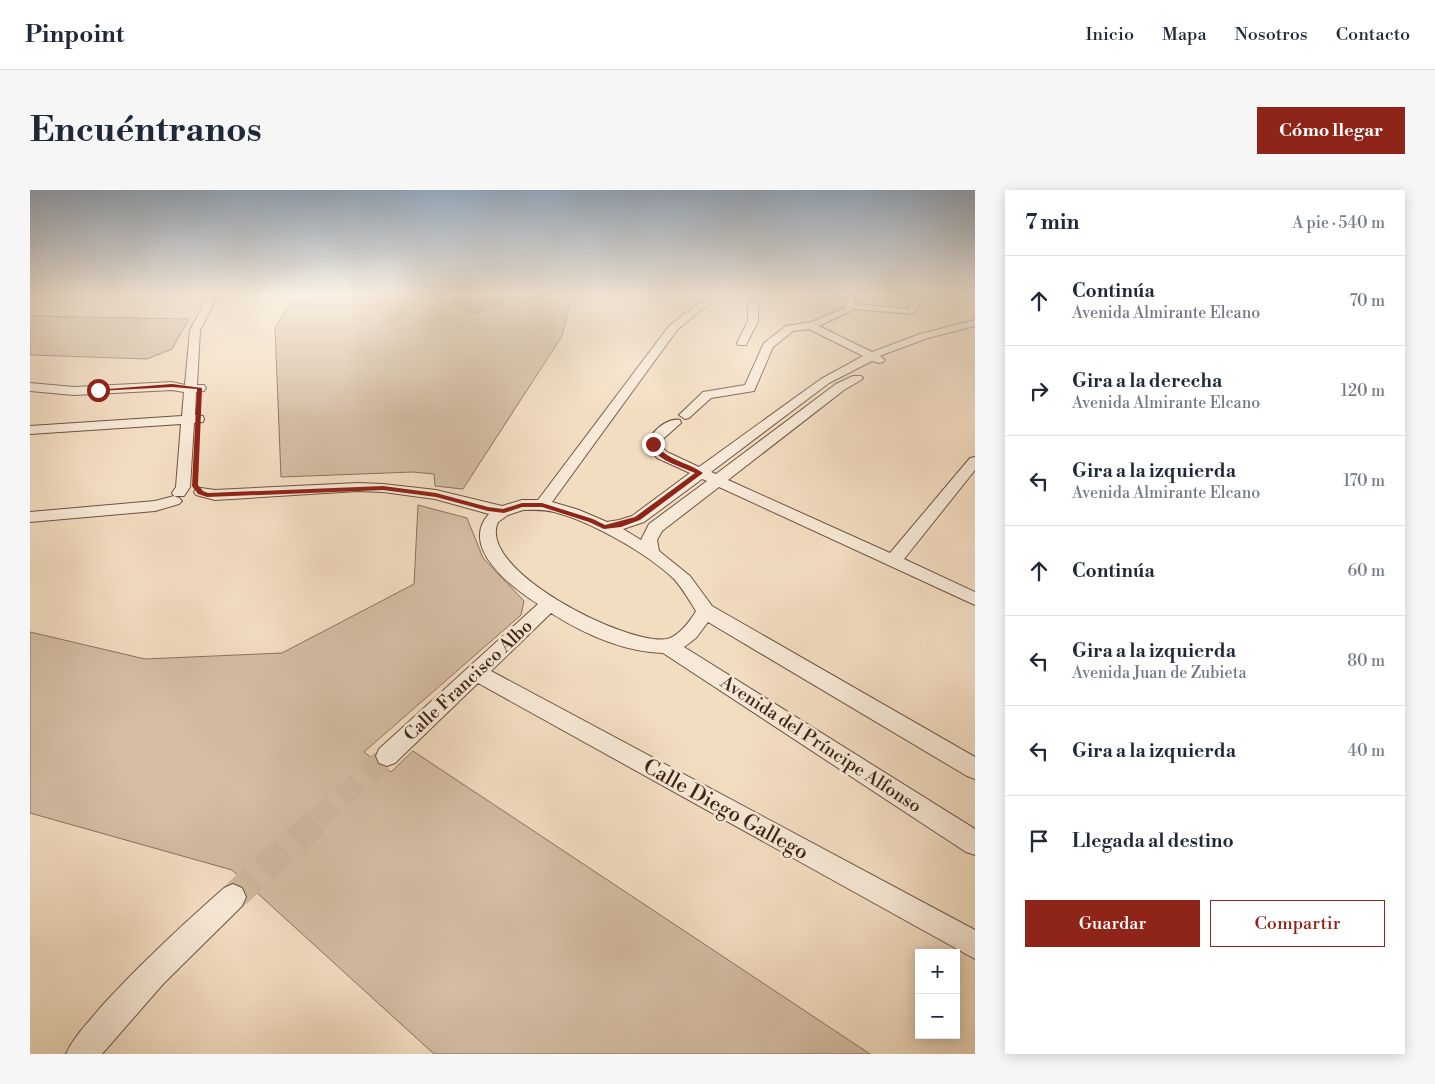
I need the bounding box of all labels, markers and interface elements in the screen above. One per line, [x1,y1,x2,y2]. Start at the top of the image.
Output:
text: Pinpoint [25,20,124,50]
text: Inicio [1085,23,1134,46]
text: Mapa [1162,23,1207,46]
text: Nosotros [1235,23,1308,46]
text: Contacto [1336,23,1410,46]
button: Cómo llegar [1257,107,1405,154]
text: Encuéntranos [30,109,262,152]
text: 7 min [1025,210,1079,236]
text: A pie · 540 m [1292,213,1385,233]
text: Continúa [1072,279,1155,303]
icon: ahead [1025,287,1053,315]
text: 70 m [1349,291,1385,311]
text: Avenida Almirante Elcano [1072,303,1260,323]
text: Gira a la derecha [1072,369,1222,393]
icon: right [1025,377,1053,405]
route start [87,379,110,402]
text: 120 m [1341,381,1385,401]
text: Avenida Almirante Elcano [1072,393,1260,413]
route end [642,433,665,456]
text: Gira a la izquierda [1072,459,1236,483]
icon: left [1025,467,1053,495]
text: 170 m [1343,471,1385,491]
text: Avenida Almirante Elcano [1072,483,1260,503]
icon: ahead [1025,557,1053,585]
text: Continúa [1072,559,1155,583]
text: 60 m [1347,561,1385,581]
street label: Calle Francisco Albo [399,615,538,746]
text: Gira a la izquierda [1072,639,1236,663]
icon: left [1025,647,1053,675]
text: 80 m [1347,651,1385,671]
text: Avenida Juan de Zubieta [1072,663,1247,683]
street label: Avenida del Príncipe Alfonso [715,670,926,818]
icon: left [1025,737,1053,765]
text: Gira a la izquierda [1072,739,1236,763]
text: 40 m [1348,741,1385,761]
street label: Calle Diego Gallego [638,754,813,866]
icon: arrive [1025,827,1053,855]
text: Llegada al destino [1072,829,1234,853]
button: Guardar [1025,900,1200,947]
button: Compartir [1210,900,1385,947]
map controls [915,949,960,1039]
button: + [915,949,960,994]
button: − [915,994,960,1039]

